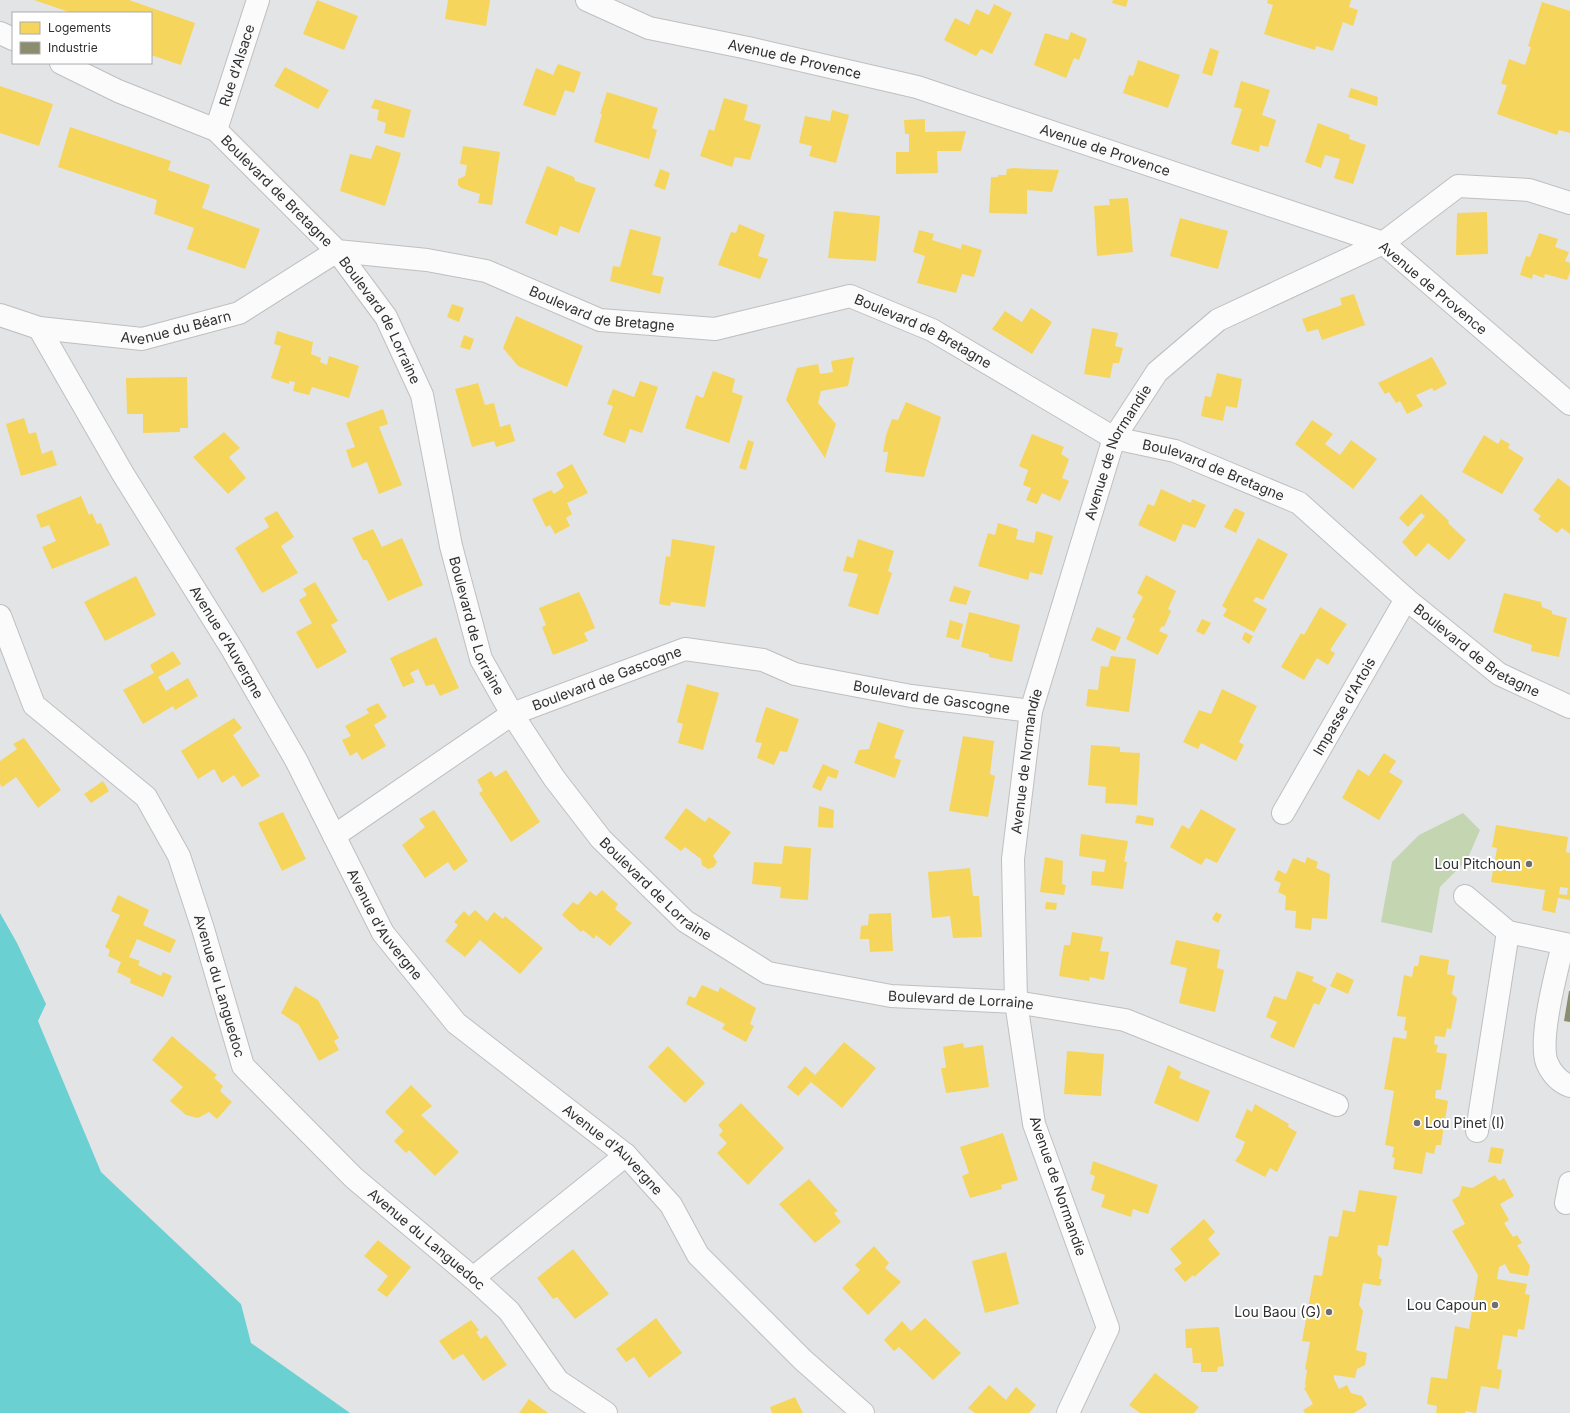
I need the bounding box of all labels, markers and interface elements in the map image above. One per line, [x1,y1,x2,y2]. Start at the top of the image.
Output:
legend [12,12,152,64]
text: Logements [48,20,111,35]
street label: Rue d'Alsace [215,22,258,108]
street label: Avenue de Provence [727,35,863,82]
text: Industrie [48,40,98,55]
street label: Avenue de Provence [1038,120,1173,179]
street label: Boulevard de Bretagne [218,131,337,250]
street label: Avenue de Provence [1376,237,1491,338]
street label: Boulevard de Lorraine [336,253,425,386]
street label: Boulevard de Bretagne [527,282,675,334]
street label: Boulevard de Bretagne [852,290,995,371]
street label: Avenue du Béarn [120,307,233,347]
street label: Avenue de Normandie [1081,381,1154,522]
street label: Boulevard de Bretagne [1141,435,1287,504]
street label: Boulevard de Lorraine [446,554,509,698]
street label: Avenue d'Auvergne [187,582,268,701]
street label: Boulevard de Bretagne [1411,600,1543,700]
street label: Boulevard de Gascogne [530,642,684,714]
street label: Impasse d'Artois [1309,654,1379,758]
street label: Boulevard de Gascogne [852,676,1011,716]
street label: Avenue de Normandie [1007,686,1045,835]
street label: Boulevard de Lorraine [596,834,715,944]
place label: Lou Pitchoun [1434,855,1521,872]
marker: Lou Pitchoun [1524,859,1534,869]
street label: Avenue d'Auvergne [344,866,426,983]
street label: Avenue du Languedoc [191,912,249,1059]
street label: Boulevard de Lorraine [888,987,1035,1013]
street label: Avenue d'Auvergne [560,1100,667,1198]
street label: Avenue de Normandie [1027,1114,1090,1258]
place label: Lou Pinet (I) [1425,1114,1505,1131]
marker: Lou Pinet (I) [1412,1118,1422,1128]
street label: Avenue du Languedoc [365,1185,489,1293]
place label: Lou Capoun [1407,1296,1487,1313]
marker: Lou Capoun [1490,1300,1500,1310]
place label: Lou Baou (G) [1234,1303,1321,1320]
marker: Lou Baou (G) [1324,1307,1334,1317]

